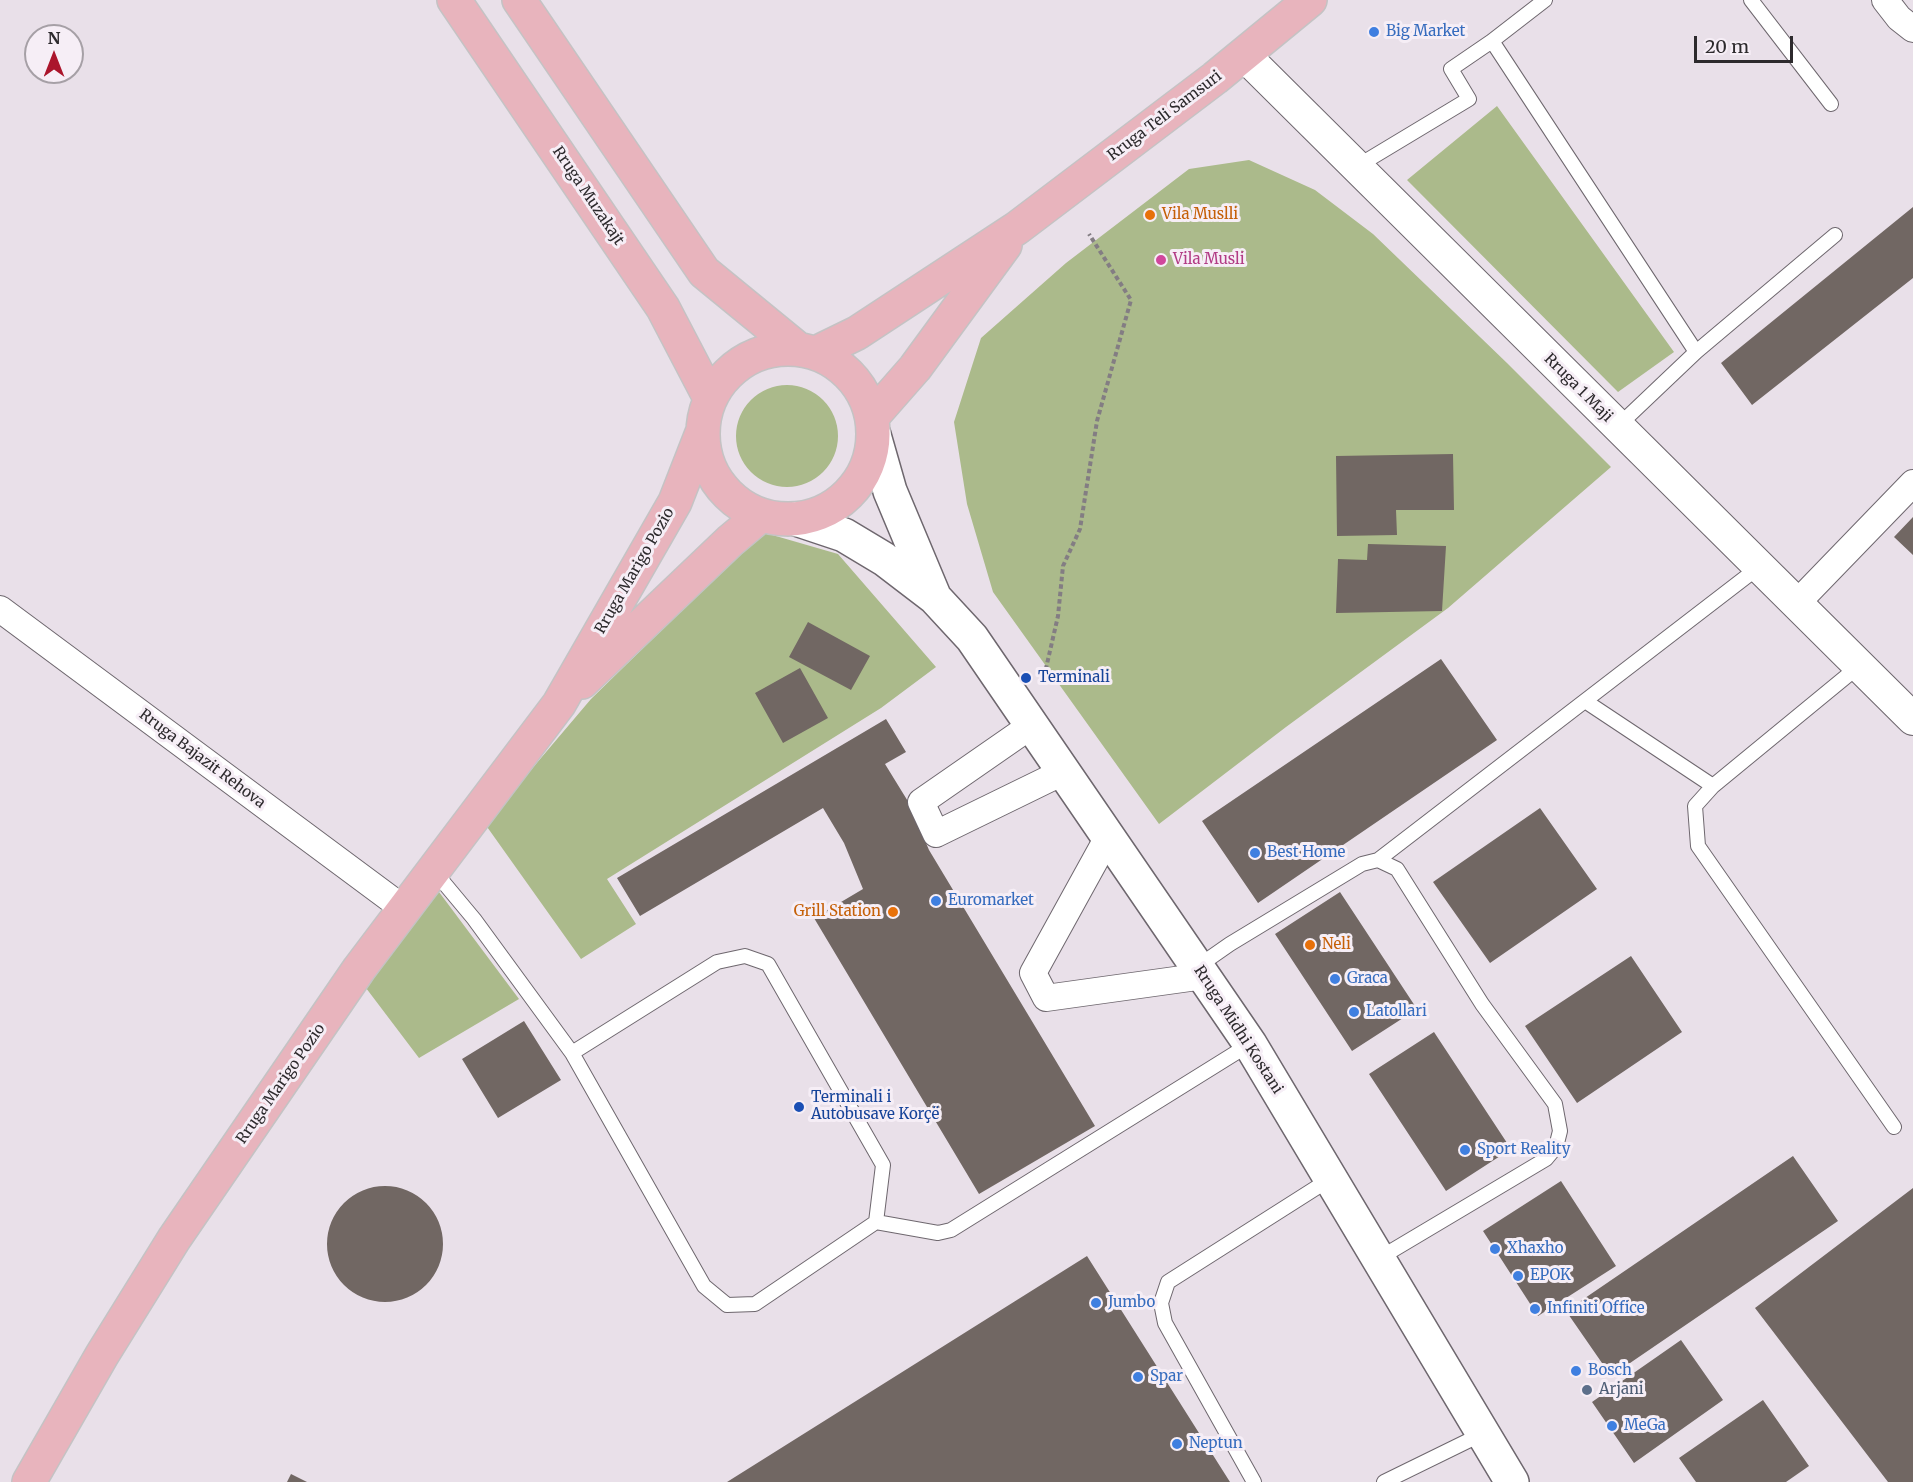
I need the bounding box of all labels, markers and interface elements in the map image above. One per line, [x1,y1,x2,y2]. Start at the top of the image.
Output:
place label: Big Market [1386,23,1465,41]
north arrow [24,24,84,84]
scale bar [1697,24,1796,62]
marker: Big Market [1367,25,1381,39]
text: N [48,28,60,48]
text: 20 m [1705,35,1749,58]
street label: Rruga Teli Samsuri [1104,67,1226,165]
street label: Rruga Muzakajt [548,143,628,249]
place label: Vila Muslli [1162,206,1238,224]
marker: Vila Muslli [1143,208,1157,222]
place label: Vila Musli [1173,251,1245,269]
marker: Vila Musli [1154,253,1168,267]
street label: Rruga 1 Maji [1540,350,1616,426]
street label: Rruga Marigo Pozio [592,505,678,637]
place label: Terminali [1038,669,1110,687]
marker: Terminali [1019,671,1033,685]
street label: Rruga Bajazit Rehova [135,706,269,812]
place label: Best Home [1267,844,1345,862]
marker: Best Home [1248,846,1262,860]
place label: Euromarket [948,892,1034,910]
marker: Euromarket [929,894,943,908]
place label: Grill Station [794,903,881,921]
marker: Grill Station [886,905,900,919]
place label: Neli [1322,936,1351,954]
marker: Neli [1303,938,1317,952]
street label: Rruga Midhi Kostani [1190,962,1286,1098]
place label: Graca [1347,970,1388,988]
marker: Graca [1328,972,1342,986]
place label: Latollari [1366,1003,1427,1021]
marker: Latollari [1347,1005,1361,1019]
street label: Rruga Marigo Pozio [233,1021,329,1147]
place label: Terminali i Autobusave Korçë [811,1089,939,1124]
marker: Terminali i Autobusave Korçë [792,1100,806,1114]
place label: Sport Reality [1477,1141,1570,1159]
marker: Sport Reality [1458,1143,1472,1157]
place label: Xhaxho [1507,1240,1563,1258]
marker: Xhaxho [1488,1242,1502,1256]
place label: EPOK [1530,1267,1571,1285]
marker: EPOK [1511,1269,1525,1283]
place label: Jumbo [1108,1294,1155,1312]
marker: Jumbo [1089,1296,1103,1310]
place label: Infiniti Office [1547,1300,1645,1318]
marker: Infiniti Office [1528,1302,1542,1316]
place label: Bosch [1588,1362,1632,1380]
marker: Bosch [1569,1364,1583,1378]
place label: Spar [1150,1368,1183,1386]
marker: Spar [1131,1370,1145,1384]
place label: Arjani [1599,1381,1644,1399]
marker: Arjani [1580,1383,1594,1397]
place label: MeGa [1624,1417,1666,1435]
marker: MeGa [1605,1419,1619,1433]
place label: Neptun [1189,1435,1243,1453]
marker: Neptun [1170,1437,1184,1451]

